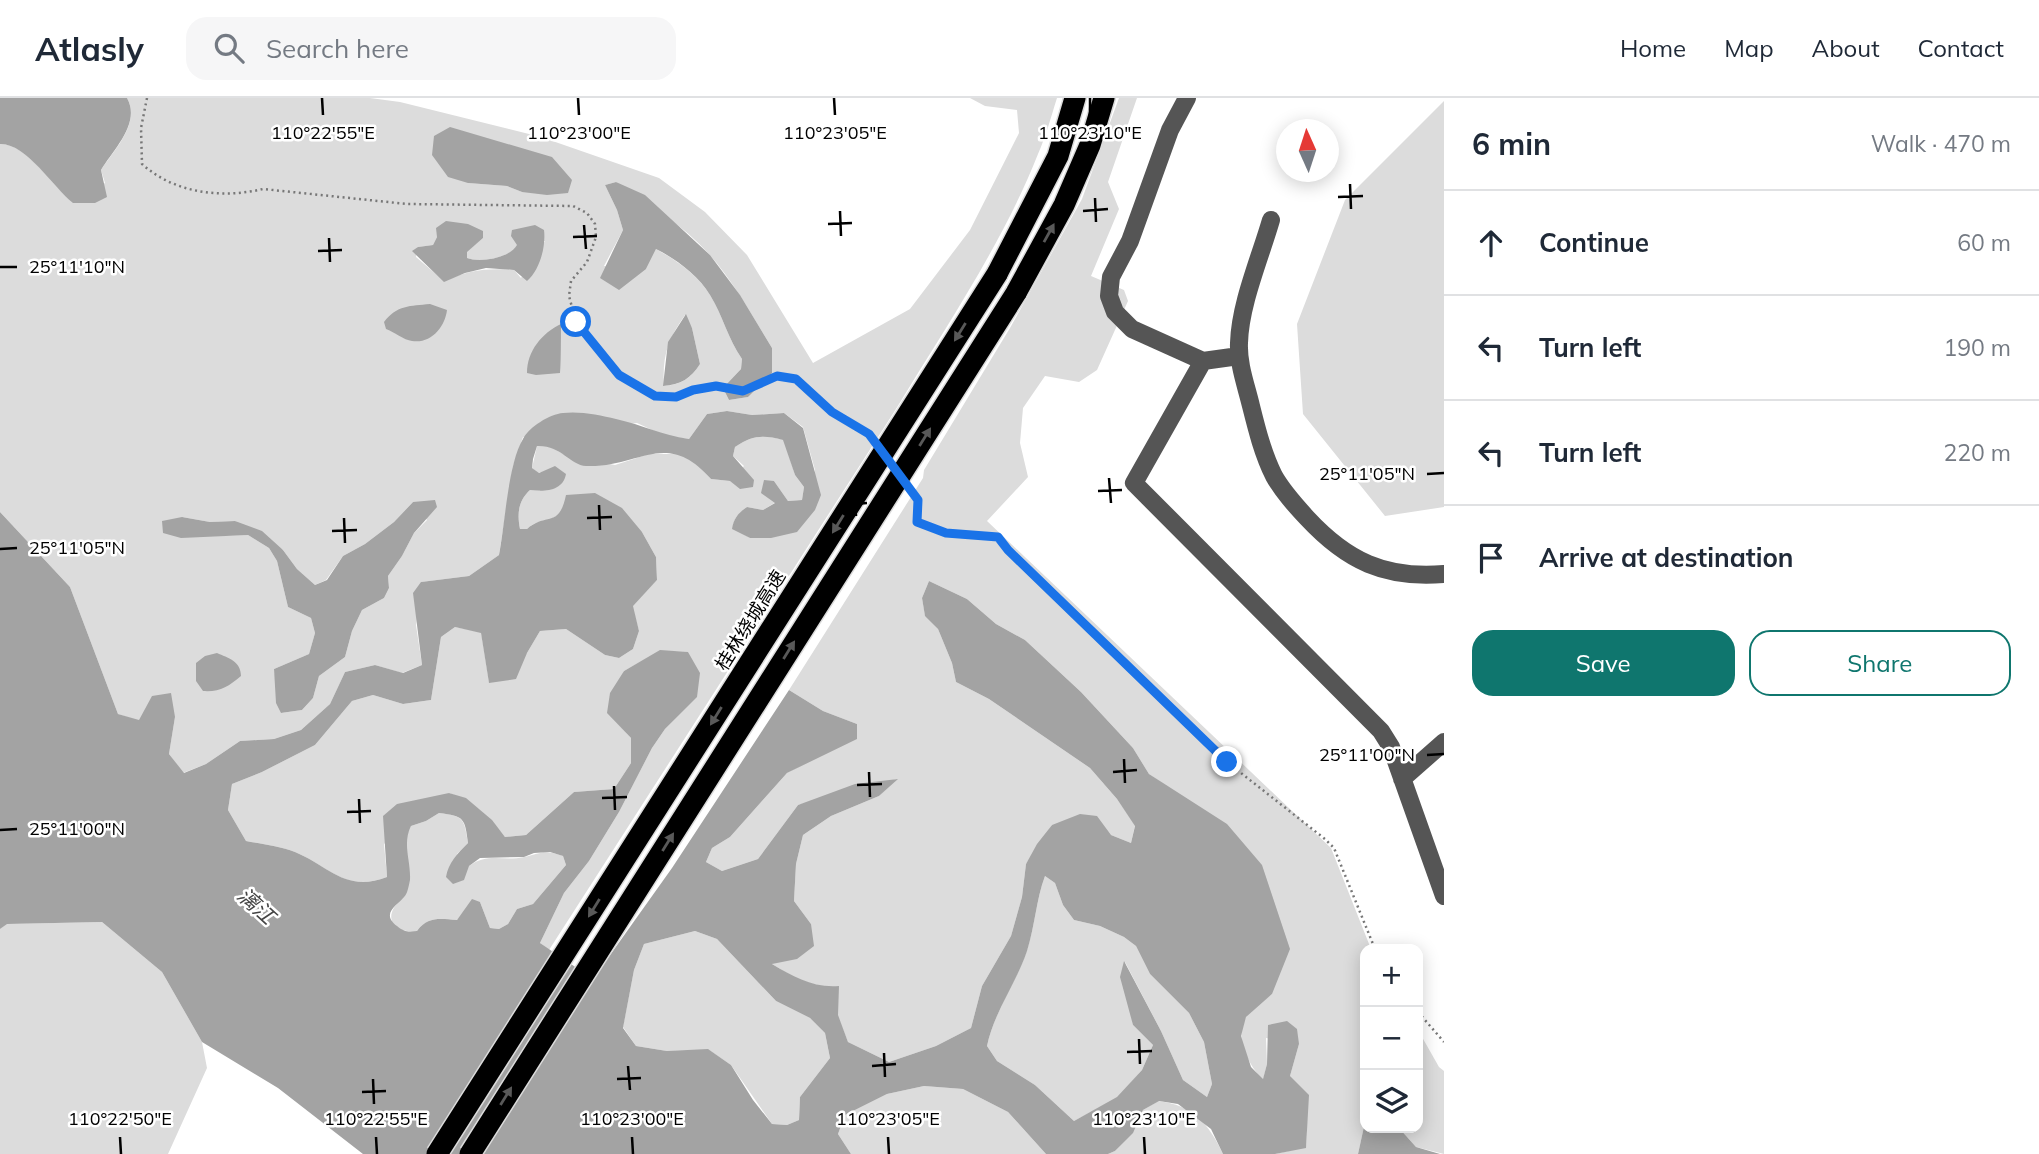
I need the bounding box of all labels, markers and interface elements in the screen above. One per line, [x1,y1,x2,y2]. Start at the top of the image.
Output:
search box [186,17,676,80]
text: Atlasly [35,28,144,69]
icon: search [210,29,248,67]
text: Search here [266,32,409,65]
text: Home [1620,33,1686,63]
text: Map [1724,33,1774,63]
text: About [1812,33,1880,63]
text: Contact [1918,33,2004,63]
north arrow [1276,119,1339,182]
text: 110°22'55"E [271,121,375,144]
text: 110°23'00"E [527,121,631,144]
text: 110°23'05"E [783,121,887,144]
text: 110°23'10"E [1038,121,1142,144]
text: 6 min [1472,125,1551,163]
text: Walk · 470 m [1871,129,2011,158]
one-way arrow [1043,223,1055,243]
icon: ahead [1472,224,1510,262]
text: Continue [1539,226,1649,259]
text: 60 m [1957,228,2011,257]
text: 25°11'10"N [29,255,125,278]
route start [560,306,591,337]
one-way arrow [954,322,967,342]
icon: left [1472,329,1510,367]
text: Turn left [1539,331,1641,364]
text: 190 m [1943,333,2011,362]
one-way arrow [918,428,931,447]
icon: left [1472,434,1510,472]
text: Turn left [1539,436,1641,469]
text: 220 m [1943,438,2011,467]
text: 25°11'05"N [1319,462,1415,485]
one-way arrow [832,514,845,534]
text: 25°11'05"N [29,536,125,559]
icon: arrive [1472,539,1510,577]
text: Arrive at destination [1539,541,1794,574]
street label: 桂林绕城高速 [710,565,790,675]
button: Save [1472,630,1735,696]
button: Share [1749,630,2011,696]
one-way arrow [783,640,796,660]
one-way arrow [710,706,723,725]
text: 25°11'00"N [1319,743,1415,766]
route end [1211,746,1242,777]
text: 25°11'00"N [29,817,125,840]
one-way arrow [661,833,674,852]
water label: 漓江 [232,882,282,930]
one-way arrow [587,898,600,917]
map controls [1360,944,1423,1133]
button: + [1360,944,1423,1007]
button: − [1360,1007,1423,1070]
button: layers [1360,1070,1423,1133]
one-way arrow [500,1087,513,1106]
text: 110°22'50"E [68,1107,172,1130]
text: 110°22'55"E [324,1107,428,1130]
text: 110°23'00"E [580,1107,684,1130]
text: 110°23'05"E [836,1107,940,1130]
text: 110°23'10"E [1092,1107,1196,1130]

